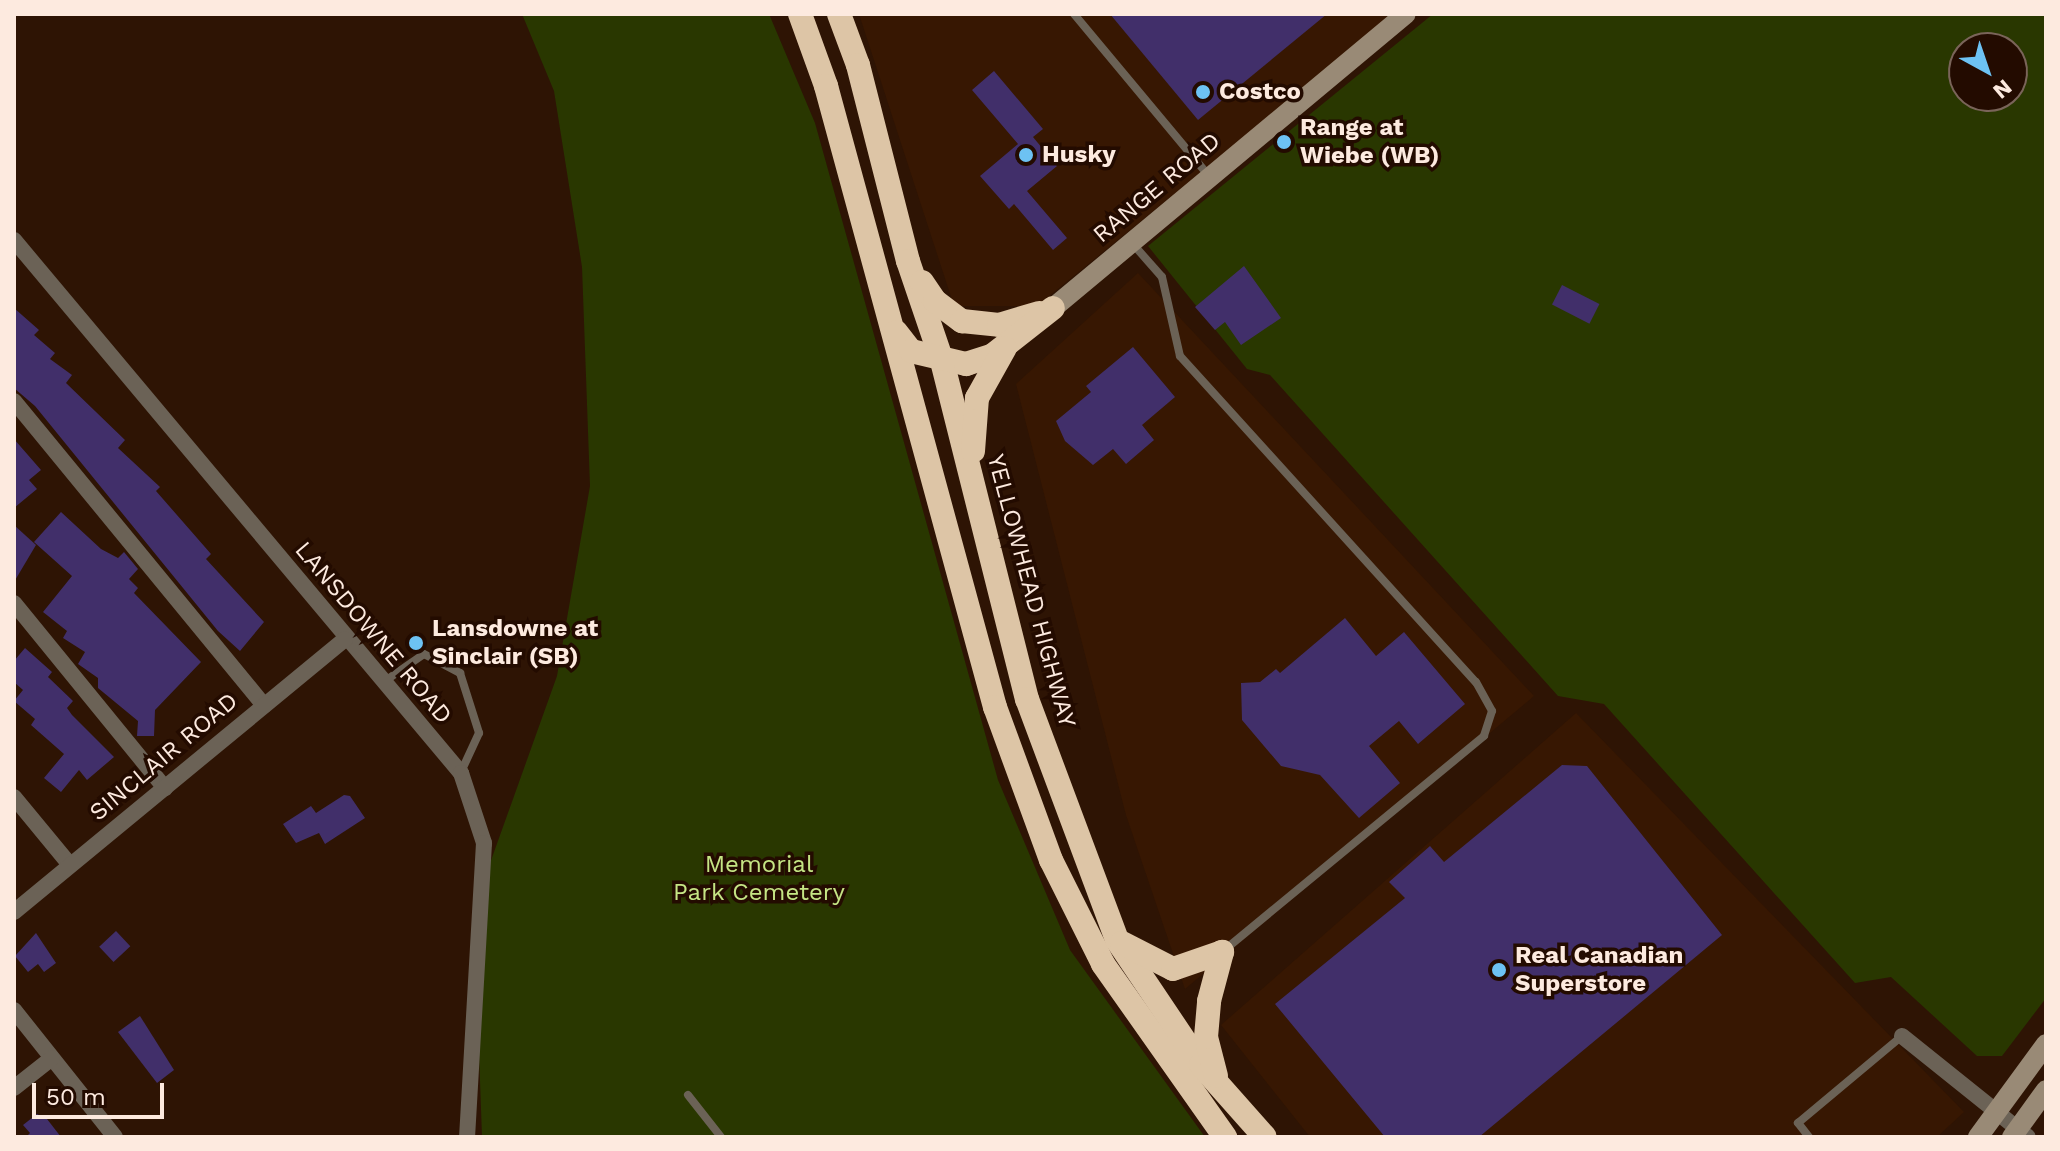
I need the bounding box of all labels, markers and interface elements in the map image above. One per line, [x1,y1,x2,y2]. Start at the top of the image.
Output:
north arrow [1948,32,2028,112]
text: N [1988,74,2017,104]
place label: Costco [1219,78,1301,106]
marker: Costco [1194,83,1212,101]
place label: Range at Wiebe (WB) [1300,114,1439,170]
street label: RANGE ROAD [1088,127,1226,249]
marker: Range at Wiebe (WB) [1275,133,1293,151]
place label: Husky [1042,141,1116,169]
marker: Husky [1017,146,1035,164]
street label: YELLOWHEAD HIGHWAY [981,451,1081,731]
street label: LANSDOWNE ROAD [288,536,458,730]
place label: Lansdowne at Sinclair (SB) [432,615,598,671]
marker: Lansdowne at Sinclair (SB) [407,634,425,652]
street label: SINCLAIR ROAD [84,687,244,827]
park label: Memorial Park Cemetery [673,851,845,907]
place label: Real Canadian Superstore [1515,942,1684,998]
marker: Real Canadian Superstore [1490,961,1508,979]
scale bar [36,1067,168,1117]
text: 50 m [46,1083,106,1111]

